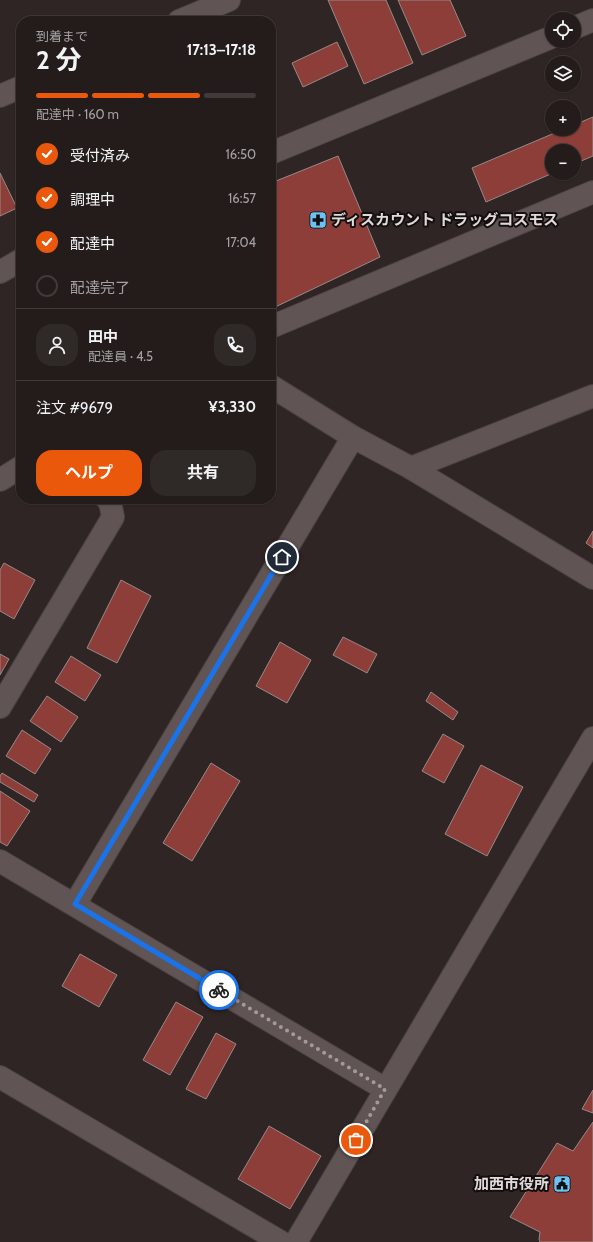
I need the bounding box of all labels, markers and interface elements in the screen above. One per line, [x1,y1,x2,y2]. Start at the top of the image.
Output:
map controls [545,12,581,180]
button: locate [545,12,581,48]
text: 到着まで [36,28,88,44]
text: 17:13–17:18 [187,41,256,59]
text: 2 分 [36,44,82,76]
button: layers [545,56,581,92]
button: + [545,100,581,136]
text: 配達中 · 160 m [36,106,119,122]
icon: check [36,143,58,165]
button: − [545,144,581,180]
text: 16:50 [226,146,256,162]
text: 受付済み [70,147,130,165]
icon: check [36,187,58,209]
text: 16:57 [228,190,256,206]
text: 調理中 [70,191,115,209]
pharmacy icon: ディスカウント ドラッグコスモス [308,210,328,230]
place label: ディスカウント ドラッグコスモス [331,211,558,229]
icon: check [36,231,58,253]
text: 17:04 [226,234,256,250]
text: 配達中 [70,235,115,253]
text: 配達完了 [70,279,130,297]
button: person [36,324,78,366]
button: phone [214,324,256,366]
text: 田中 [88,328,118,346]
text: 配達員 · 4.5 [88,348,153,364]
text: ¥3,330 [209,398,256,416]
text: 注文 #9679 [36,399,113,417]
button: ヘルプ [36,450,142,496]
button: 共有 [150,450,256,496]
pin [265,540,299,574]
icon: home [271,546,293,568]
courier [199,970,239,1010]
icon: bike [208,979,230,1001]
pin [339,1123,373,1157]
icon: bag [345,1129,367,1151]
public building icon: 加西市役所 [552,1174,572,1194]
place label: 加西市役所 [474,1175,549,1193]

